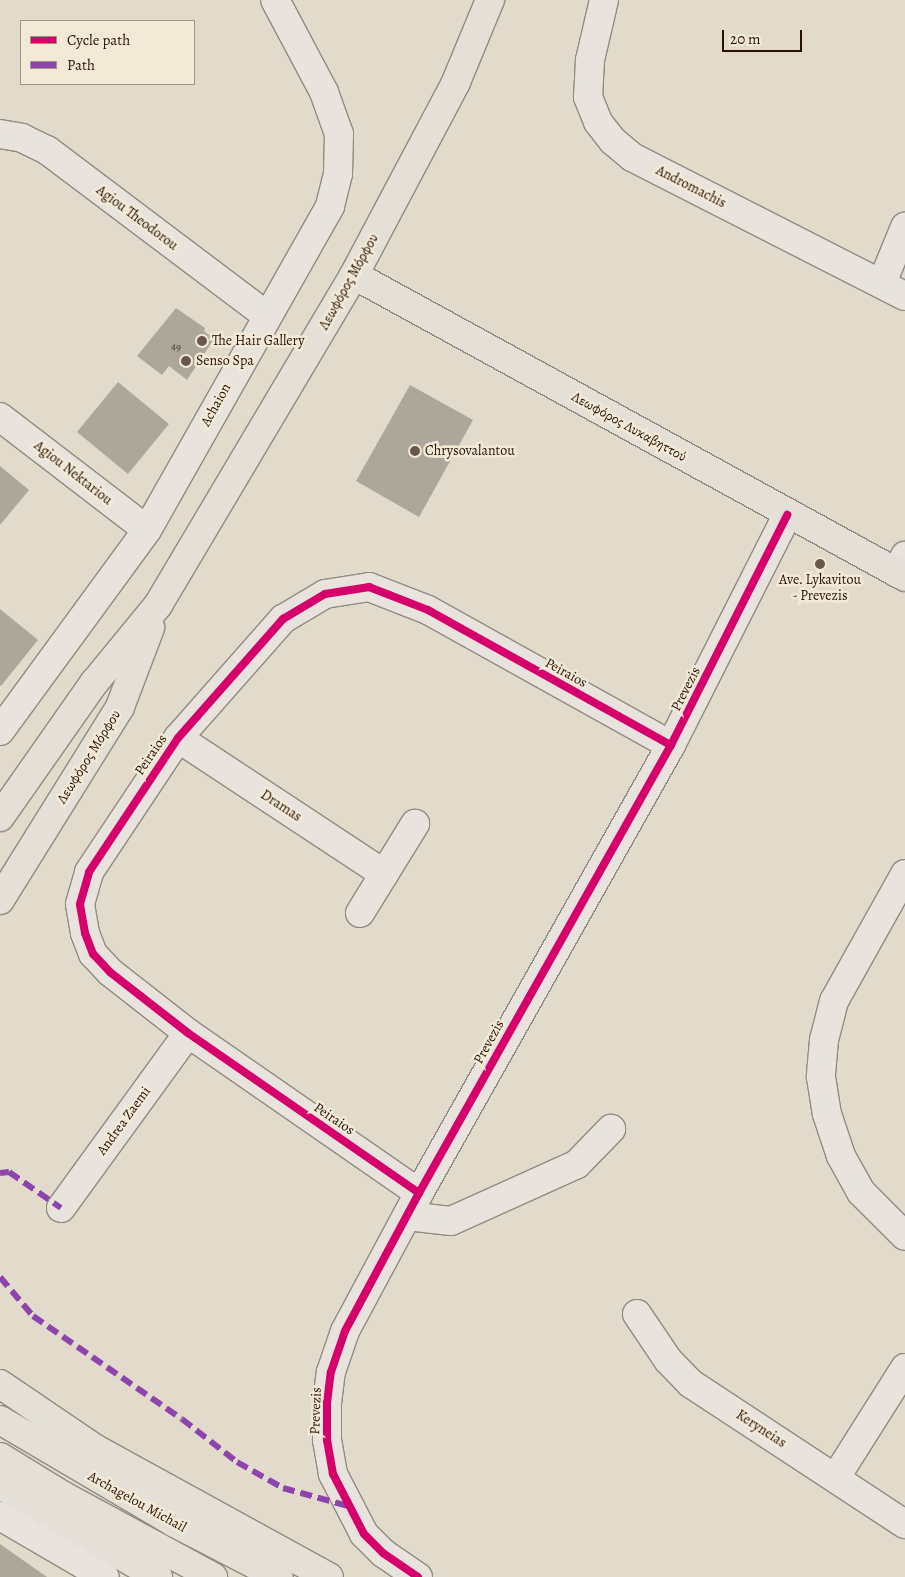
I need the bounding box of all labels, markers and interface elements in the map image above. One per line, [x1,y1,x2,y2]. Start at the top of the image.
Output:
legend [20,20,195,85]
scale bar [725,20,805,52]
text: 20 m [730,29,761,49]
text: Cycle path [67,30,130,50]
text: Path [67,55,95,75]
street label: Andromachis [653,162,729,212]
street label: Agiou Theodorou [93,182,181,254]
street label: Λεωφόρος Μόρφου [316,231,382,333]
place label: The Hair Gallery [212,333,304,349]
marker: The Hair Gallery [196,335,208,347]
house number: 49 [171,340,181,354]
place label: Senso Spa [196,353,254,369]
marker: Senso Spa [180,355,192,367]
street label: Achaion [197,381,235,429]
street label: Λεωφόρος Λυκαβηττού [569,388,689,466]
street label: Agiou Nektariou [31,437,115,509]
place label: Chrysovalantou [425,443,515,459]
marker: Chrysovalantou [409,445,421,457]
marker: Ave. Lykavitou - Prevezis [814,558,826,570]
place label: Ave. Lykavitou - Prevezis [779,572,861,604]
street label: Peiraios [542,655,590,691]
street label: Prevezis [668,664,704,714]
street label: Λεωφόρος Μόρφου [53,707,125,807]
street label: Peiraios [131,731,171,779]
street label: Dramas [257,787,305,825]
street label: Prevezis [470,1017,508,1067]
street label: Andrea Zaemi [94,1084,154,1158]
street label: Peiraios [310,1099,358,1139]
street label: Prevezis [307,1387,325,1435]
street label: Keryneias [733,1407,789,1451]
street label: Archagelou Michail [85,1468,189,1536]

